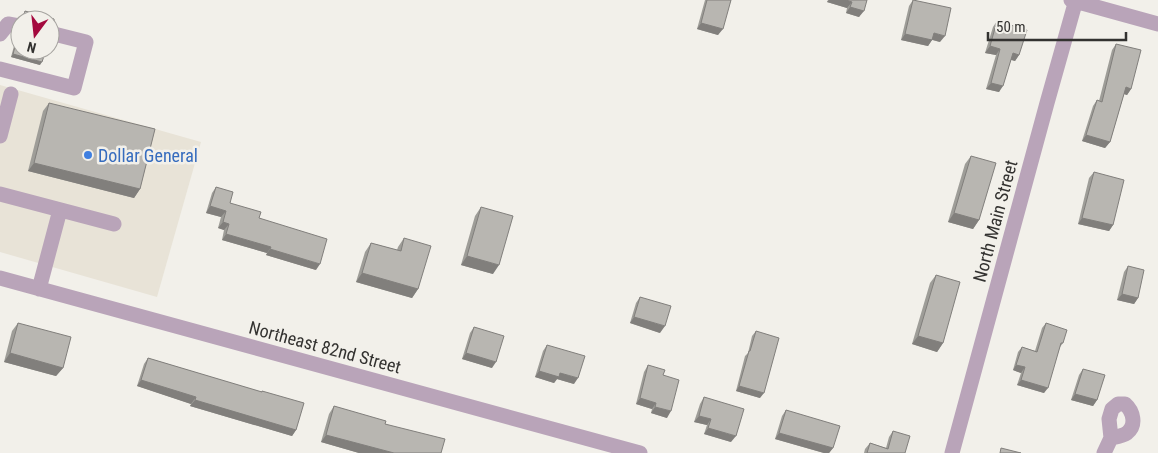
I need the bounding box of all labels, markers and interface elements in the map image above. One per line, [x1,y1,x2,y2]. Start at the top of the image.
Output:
north arrow [10,10,60,60]
scale bar [988,10,1126,42]
text: 50 m [996,18,1026,36]
text: N [25,39,38,56]
place label: Dollar General [98,145,198,166]
marker: Dollar General [82,149,94,161]
street label: North Main Street [969,158,1021,284]
street label: Northeast 82nd Street [247,317,403,377]

